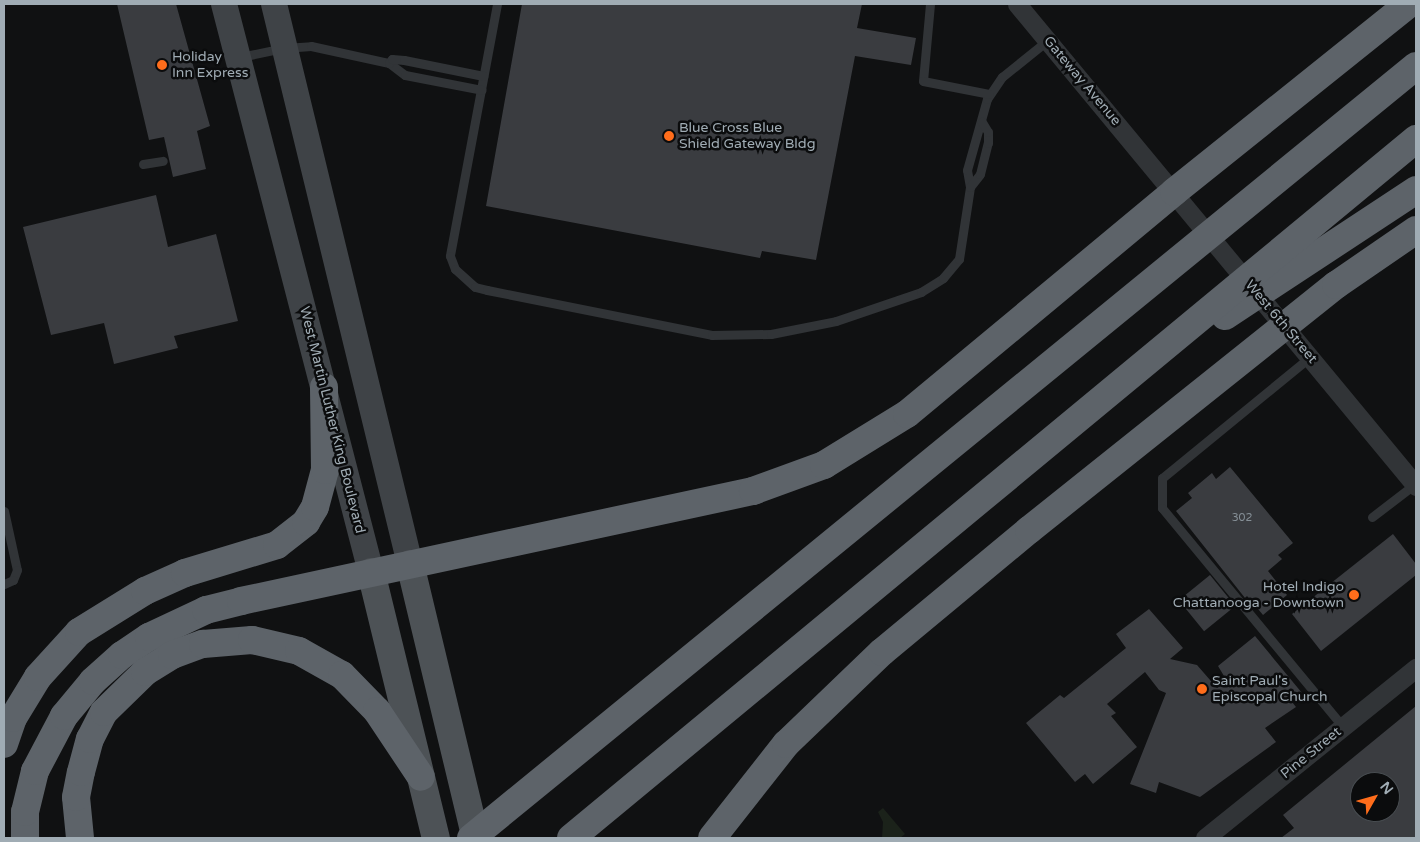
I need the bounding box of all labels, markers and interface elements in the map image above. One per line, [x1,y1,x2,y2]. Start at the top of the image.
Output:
street label: Gateway Avenue [1040,33,1124,129]
place label: Holiday Inn Express [172,49,248,82]
marker: Holiday Inn Express [156,59,168,71]
place label: Blue Cross Blue Shield Gateway Bldg [679,120,815,152]
marker: Blue Cross Blue Shield Gateway Bldg [663,130,675,142]
street label: West 6th Street [1241,277,1321,367]
street label: West Martin Luther King Boulevard [296,305,368,535]
house number: 302 [1232,511,1252,525]
place label: Hotel Indigo Chattanooga - Downtown [1173,579,1344,612]
marker: Hotel Indigo Chattanooga - Downtown [1348,589,1360,601]
place label: Saint Paul's Episcopal Church [1212,673,1327,706]
marker: Saint Paul's Episcopal Church [1196,683,1208,695]
street label: Pine Street [1277,724,1345,782]
north arrow [1350,772,1400,822]
text: N [1376,778,1397,798]

